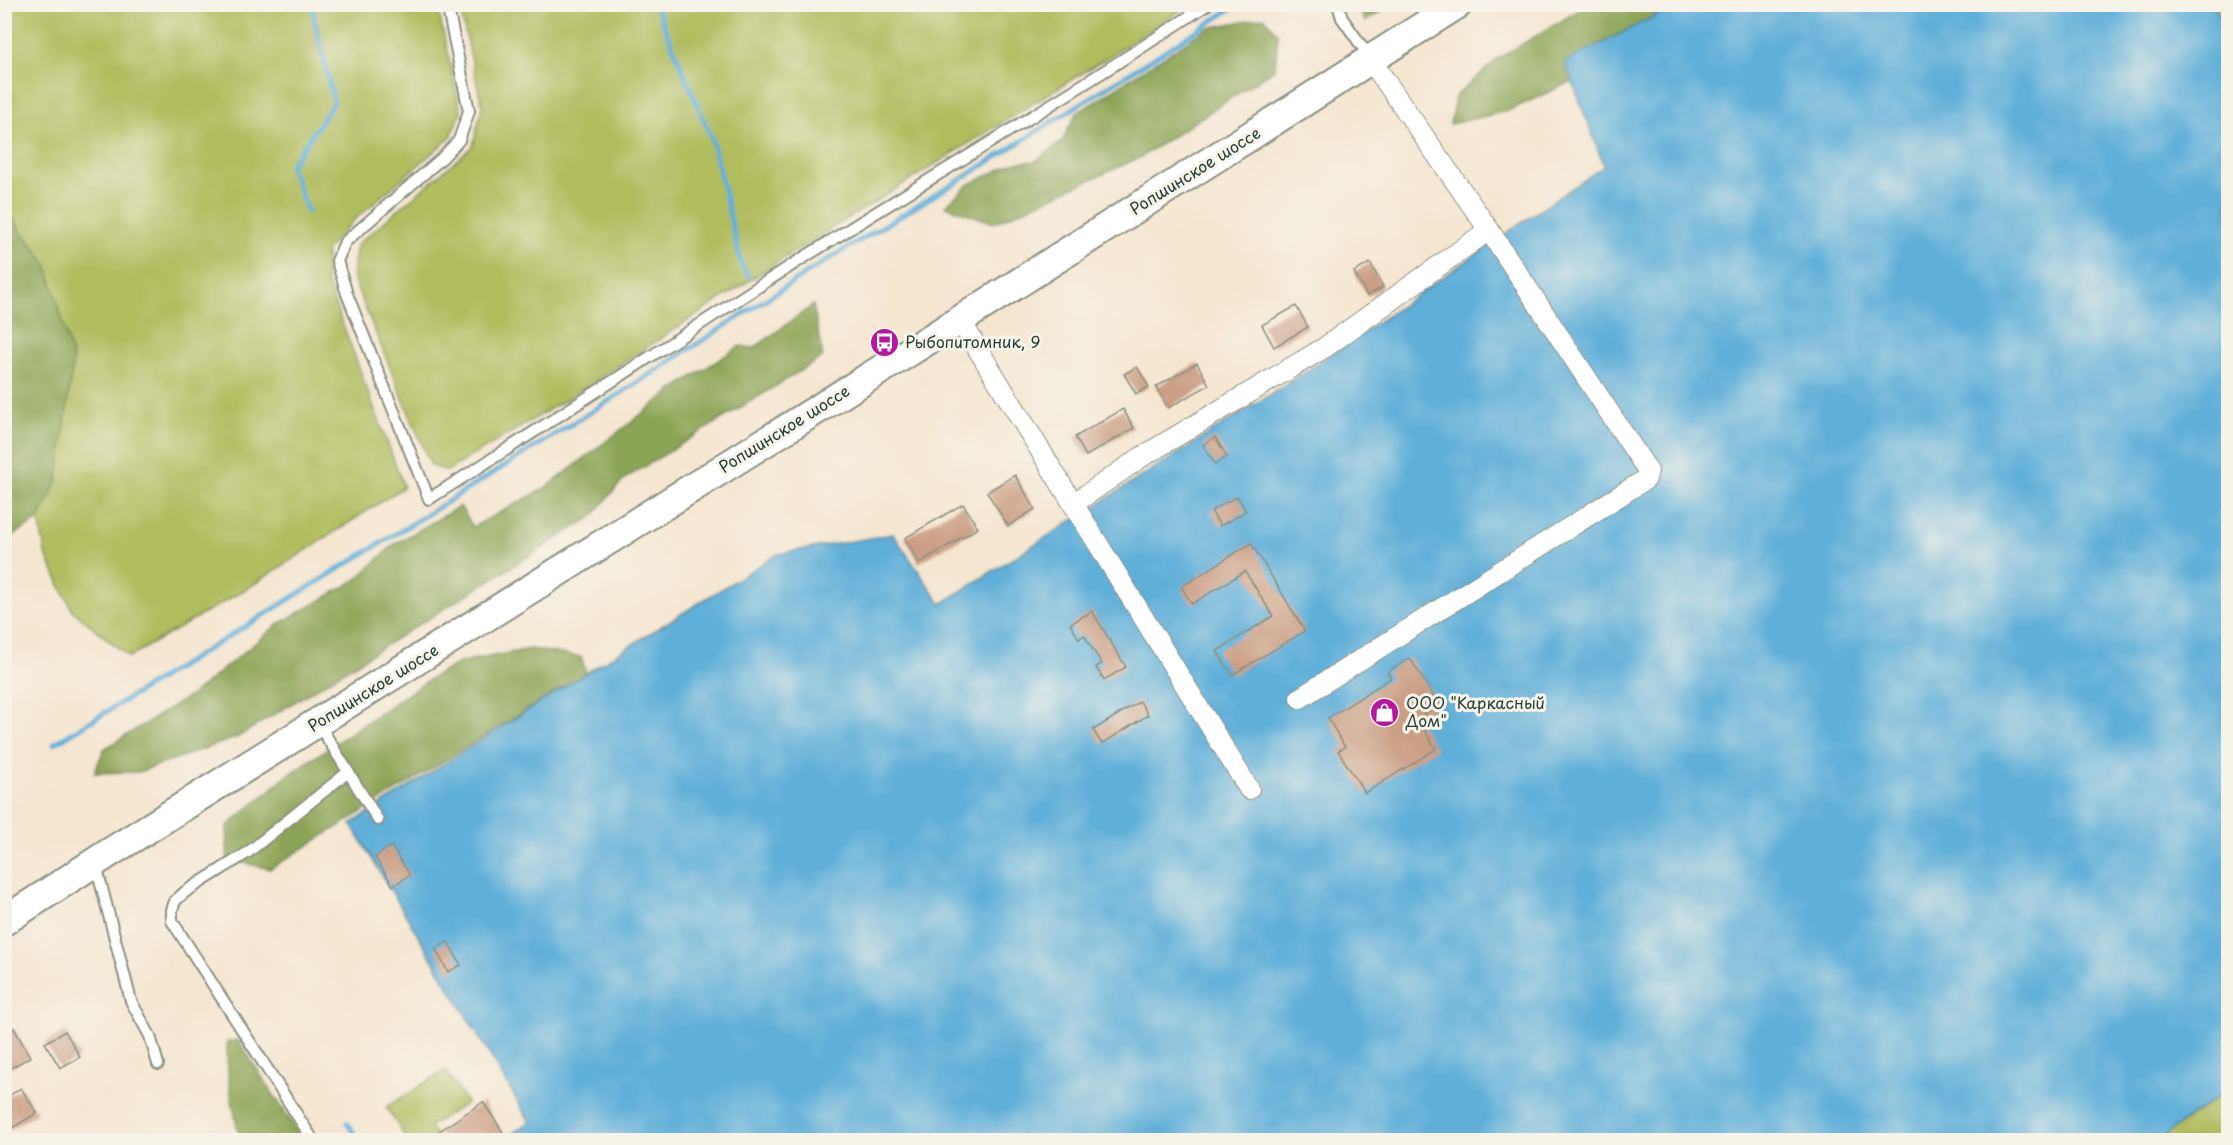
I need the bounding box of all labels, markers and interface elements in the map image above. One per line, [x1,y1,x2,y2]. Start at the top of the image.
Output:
street label: Ропшинское шоссе [1124,120,1265,220]
bus stop icon: Рыбопитомник, 9 [868,326,900,358]
place label: Рыбопитомник, 9 [905,329,1041,353]
street label: Ропшинское шоссе [713,378,854,478]
street label: Ропшинское шоссе [302,637,443,737]
place label: ООО "Каркасный Дом" [1405,690,1545,732]
shop icon: ООО "Каркасный Дом" [1369,696,1401,728]

